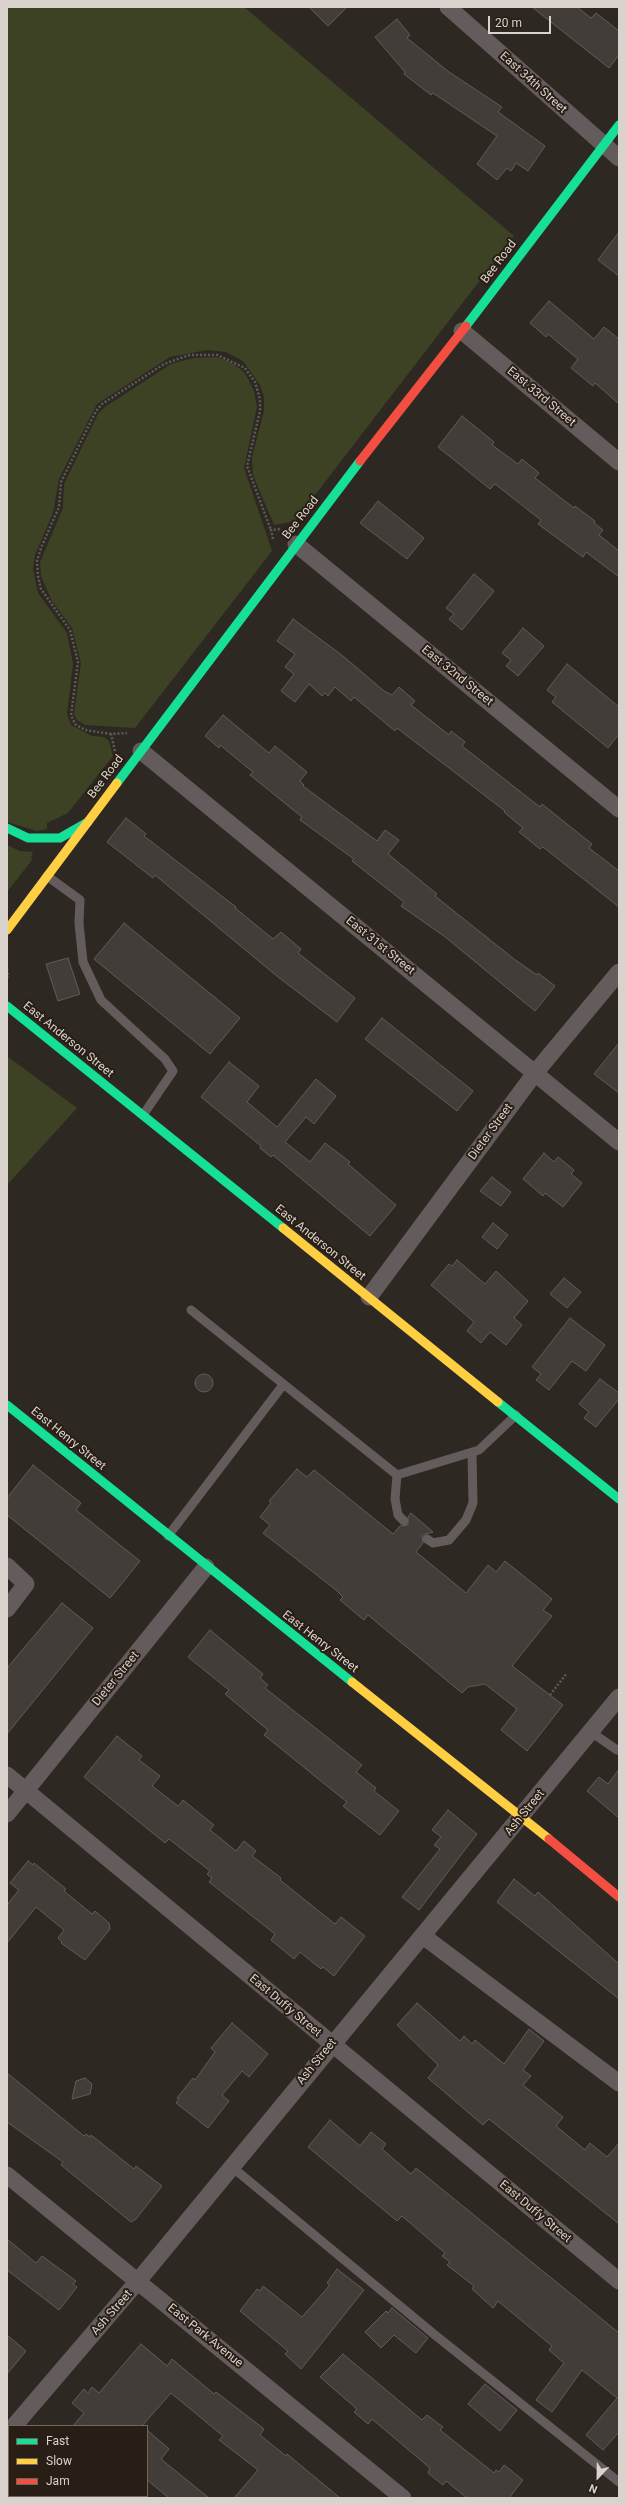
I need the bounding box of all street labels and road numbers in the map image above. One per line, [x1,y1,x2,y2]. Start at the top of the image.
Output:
street label: East 34th Street [497,49,569,117]
street label: Bee Road [478,237,520,287]
street label: East 33rd Street [504,364,578,430]
street label: Bee Road [280,494,322,542]
street label: East 32nd Street [418,643,496,709]
street label: Bee Road [85,752,127,802]
street label: East 31st Street [343,914,417,978]
street label: East Anderson Street [20,999,116,1081]
street label: Dieter Street [466,1101,516,1163]
street label: East Anderson Street [272,1202,368,1284]
street label: East Henry Street [28,1404,108,1474]
street label: East Henry Street [279,1608,361,1676]
street label: Dieter Street [90,1649,142,1709]
street label: Ash Street [502,1787,548,1839]
street label: East Duffy Street [246,1972,324,2040]
street label: Ash Street [294,2036,340,2088]
street label: East Duffy Street [496,2178,574,2246]
street label: Ash Street [88,2287,136,2339]
street label: East Park Avenue [164,2301,246,2371]

